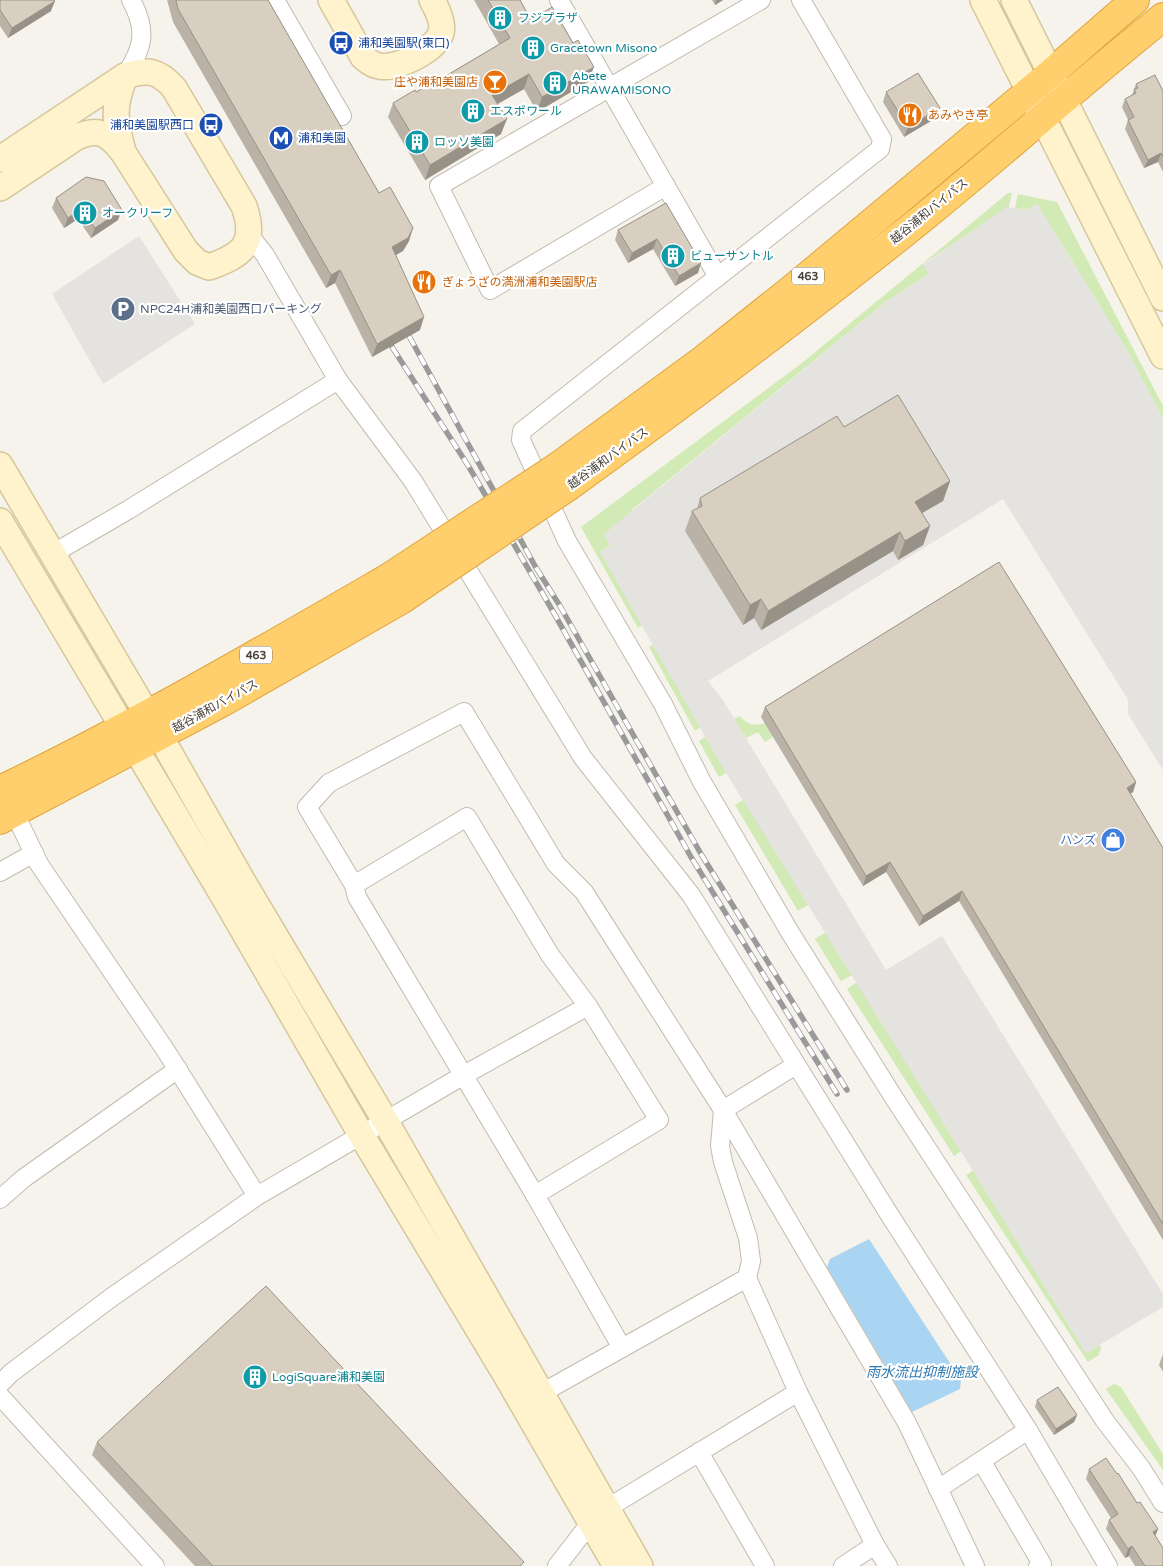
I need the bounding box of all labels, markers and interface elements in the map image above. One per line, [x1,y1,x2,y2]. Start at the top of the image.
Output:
building icon: フジプラザ [487,5,513,31]
place label: フジプラザ [518,11,578,25]
bus stop icon: 浦和美園駅(東口) [328,30,354,56]
building icon: Gracetown Misono [520,35,546,61]
place label: 浦和美園駅(東口) [358,36,450,50]
place label: Gracetown Misono [550,41,657,55]
bar icon: 庄や浦和美園店 [482,69,508,95]
place label: Abete URAWAMISONO [572,69,671,97]
building icon: Abete URAWAMISONO [542,70,568,96]
place label: 庄や浦和美園店 [394,75,478,89]
building icon: エスポワール [460,98,486,124]
restaurant icon: あみやき亭 [897,102,923,128]
place label: エスポワール [490,104,562,118]
place label: あみやき亭 [928,108,988,122]
bus stop icon: 浦和美園駅西口 [198,112,224,138]
place label: 浦和美園駅西口 [110,118,194,132]
metro station icon: 浦和美園 [268,125,294,151]
building icon: ロッソ美園 [404,129,430,155]
place label: 浦和美園 [298,131,346,145]
place label: ロッソ美園 [434,135,494,149]
street label: 越谷浦和バイパス [887,175,971,247]
building icon: オークリーフ [72,200,98,226]
place label: オークリーフ [102,206,173,220]
building icon: ビューサントル [660,243,686,269]
place label: ビューサントル [690,249,774,263]
road number: 463 [792,268,824,284]
restaurant icon: ぎょうざの満洲浦和美園駅店 [411,269,437,295]
place label: ぎょうざの満洲浦和美園駅店 [442,275,597,289]
parking icon: NPC24H浦和美園西口パーキング [110,296,136,322]
place label: NPC24H浦和美園西口パーキング [140,302,322,316]
street label: 越谷浦和バイパス [565,424,651,492]
road number: 463 [240,646,272,664]
street label: 越谷浦和バイパス [170,677,260,735]
shop icon: ハンズ [1100,827,1126,853]
place label: ハンズ [1060,833,1096,847]
building icon: LogiSquare浦和美園 [242,1364,268,1390]
water label: 雨水流出抑制施設 [866,1364,980,1381]
place label: LogiSquare浦和美園 [272,1370,385,1384]

